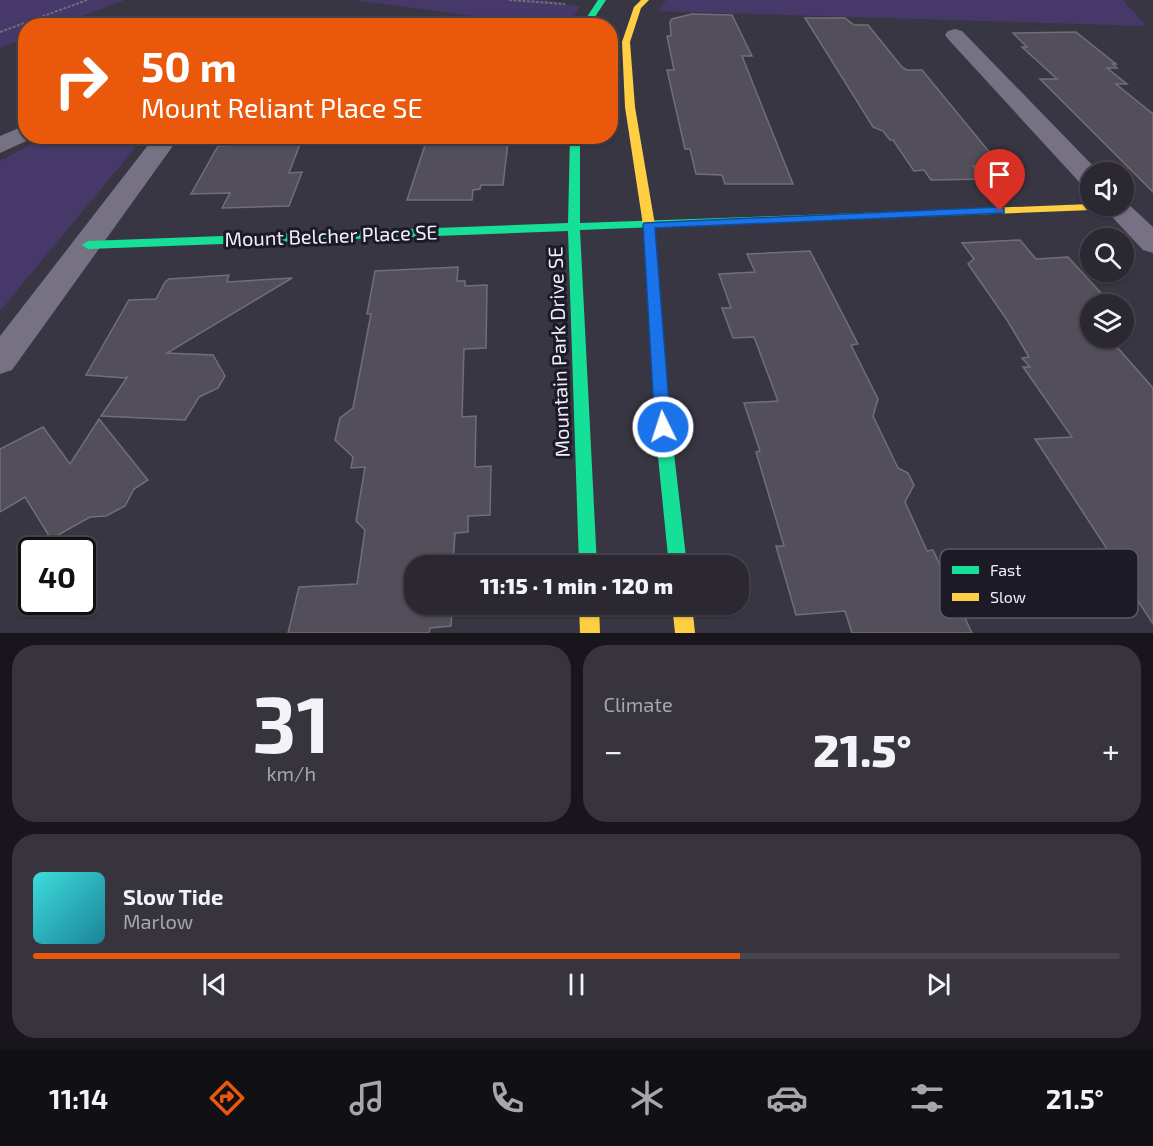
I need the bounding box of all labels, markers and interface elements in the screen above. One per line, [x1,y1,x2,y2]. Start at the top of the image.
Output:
text: 50 m [141,40,237,90]
icon: right [42,42,120,120]
text: Mount Reliant Place SE [141,91,423,123]
pin [974,149,1025,211]
icon: arrive [983,158,1016,191]
map controls [1080,162,1134,348]
button: sound [1080,162,1134,216]
street label: Mount Belcher Place SE [224,219,438,251]
button: search [1080,228,1134,282]
street label: Mountain Park Drive SE [542,246,574,458]
button: layers [1080,294,1134,348]
position arrow [631,395,695,459]
speed limit sign: 40 [18,537,96,615]
legend [940,549,1138,618]
text: Fast [990,560,1021,579]
text: 11:15 · 1 min · 120 m [480,572,673,598]
text: Slow [990,587,1026,606]
text: 31 [252,675,330,769]
text: Climate [604,692,673,716]
text: 21.5° [813,722,912,776]
text: − [604,730,623,770]
text: + [1102,730,1120,770]
text: km/h [266,761,316,785]
text: Slow Tide [123,883,223,909]
text: Marlow [123,909,193,933]
icon: previous [198,968,231,1001]
icon: pause [560,968,593,1001]
icon: next [922,968,955,1001]
icon: directions [206,1077,248,1119]
icon: music [346,1077,388,1119]
icon: phone [486,1077,528,1119]
icon: climate [626,1077,668,1119]
icon: car [766,1077,808,1119]
icon: filters [906,1077,948,1119]
text: 11:14 [49,1082,108,1114]
text: 21.5° [1046,1082,1104,1114]

